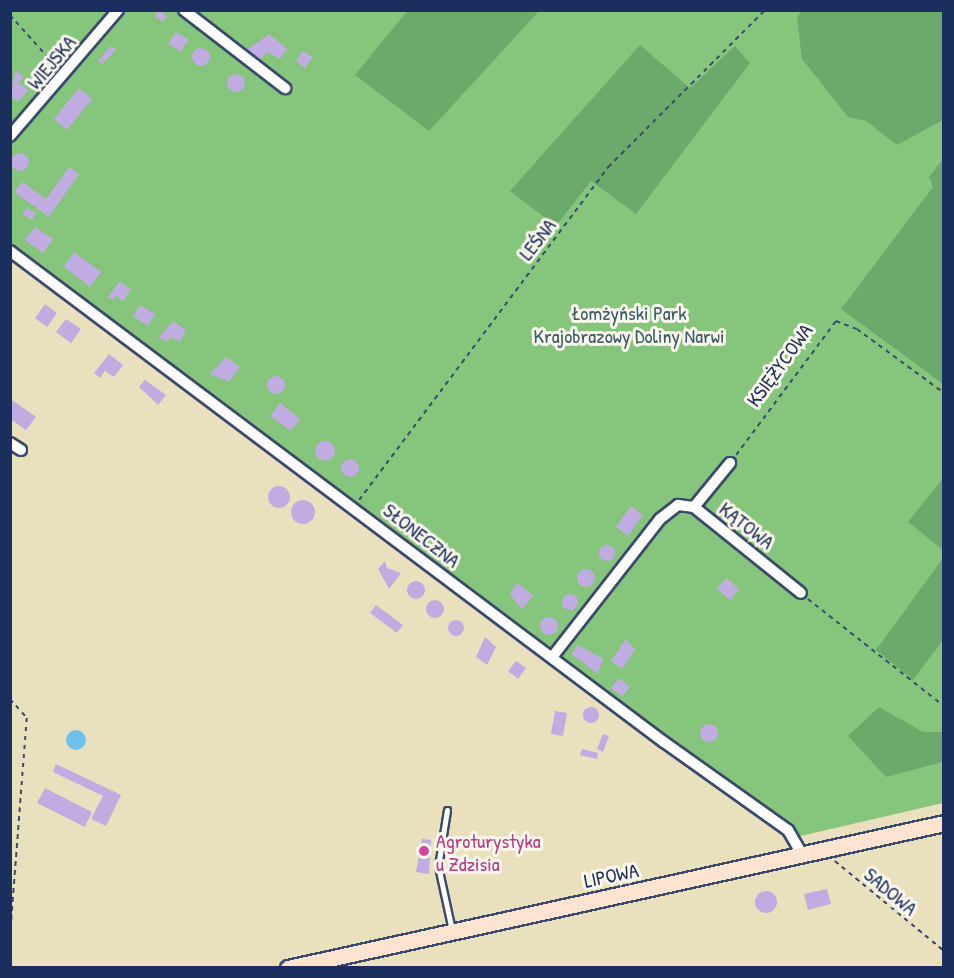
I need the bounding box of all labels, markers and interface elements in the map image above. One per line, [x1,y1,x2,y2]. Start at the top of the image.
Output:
street label: WIEJSKA [22,30,80,94]
street label: LEŚNA [513,214,561,264]
park label: Łomżyński Park Krajobrazowy Doliny Narwi [534,301,724,348]
street label: KSIĘŻYCOWA [741,319,817,411]
street label: KĄTOWA [715,496,779,554]
street label: SŁONECZNA [379,498,465,572]
place label: Agroturystyka u Zdzisia [436,828,541,875]
marker: Agroturystyka u Zdzisia [417,844,431,858]
street label: LIPOWA [582,858,640,892]
street label: SADOWA [860,862,922,920]

